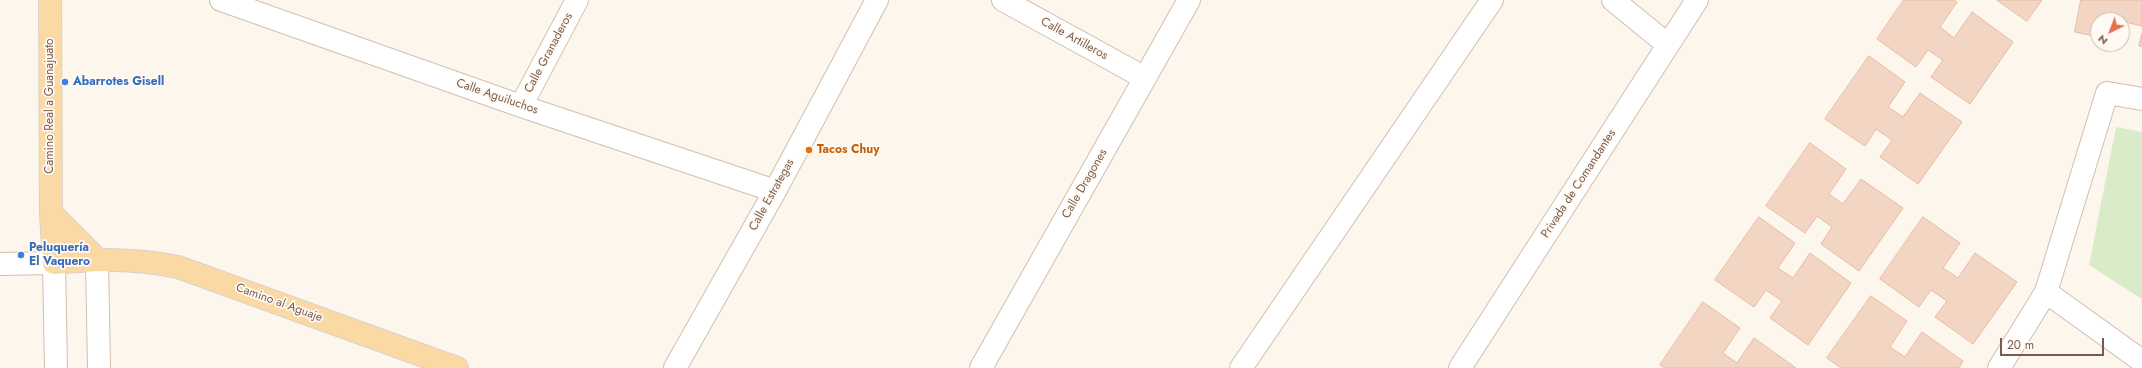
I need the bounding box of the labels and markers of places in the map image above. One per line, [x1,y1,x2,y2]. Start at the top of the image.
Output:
place label: Abarrotes Gisell [73,75,164,89]
marker: Abarrotes Gisell [60,77,70,87]
place label: Tacos Chuy [817,143,879,157]
marker: Tacos Chuy [804,145,814,155]
place label: Peluquería El Vaquero [29,241,90,269]
marker: Peluquería El Vaquero [16,250,26,260]

